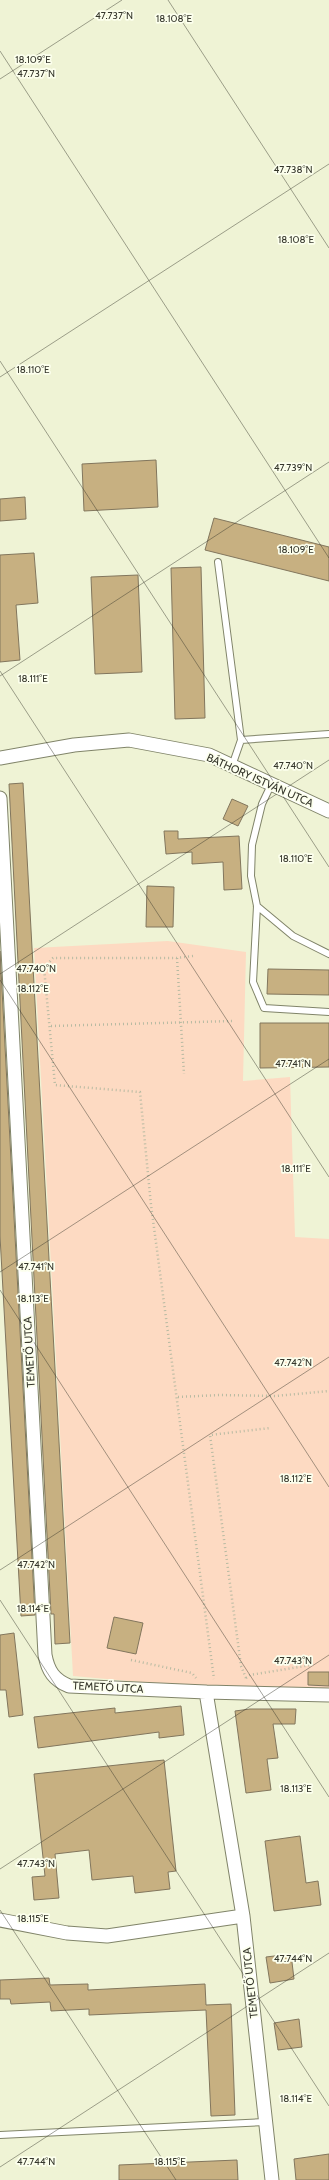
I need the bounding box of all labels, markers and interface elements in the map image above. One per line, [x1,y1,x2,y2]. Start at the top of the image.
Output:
text: 47.737°N [95,9,133,22]
text: 18.108°E [156,12,192,25]
text: 18.109°E [15,53,51,66]
text: 47.737°N [17,67,55,80]
text: 47.738°N [274,163,312,176]
text: 18.108°E [278,233,314,246]
text: 18.110°E [16,363,50,376]
text: 47.739°N [274,461,312,474]
text: 18.109°E [278,543,314,556]
text: 18.111°E [18,672,48,685]
street label: BÁTHORY ISTVÁN UTCA [204,750,316,810]
text: 47.740°N [273,759,313,772]
text: 18.110°E [279,852,313,865]
text: 47.740°N [16,962,56,975]
text: 18.112°E [17,982,49,995]
text: 47.741°N [275,1057,311,1070]
text: 18.111°E [281,1162,311,1175]
text: 47.741°N [18,1260,54,1273]
text: 18.113°E [17,1292,49,1305]
street label: TEMETŐ UTCA [19,1316,38,1388]
text: 47.742°N [274,1356,312,1369]
text: 18.112°E [280,1472,312,1485]
text: 47.742°N [17,1558,55,1571]
text: 18.114°E [17,1602,49,1615]
text: 47.743°N [274,1654,312,1667]
street label: TEMETŐ UTCA [72,1677,144,1696]
text: 18.113°E [280,1782,312,1795]
text: 47.743°N [17,1857,55,1870]
text: 18.115°E [17,1912,49,1925]
street label: TEMETŐ UTCA [238,1947,261,2019]
text: 47.744°N [274,1952,312,1965]
text: 18.114°E [280,2092,312,2105]
text: 47.744°N [17,2155,55,2168]
text: 18.115°E [154,2155,186,2168]

